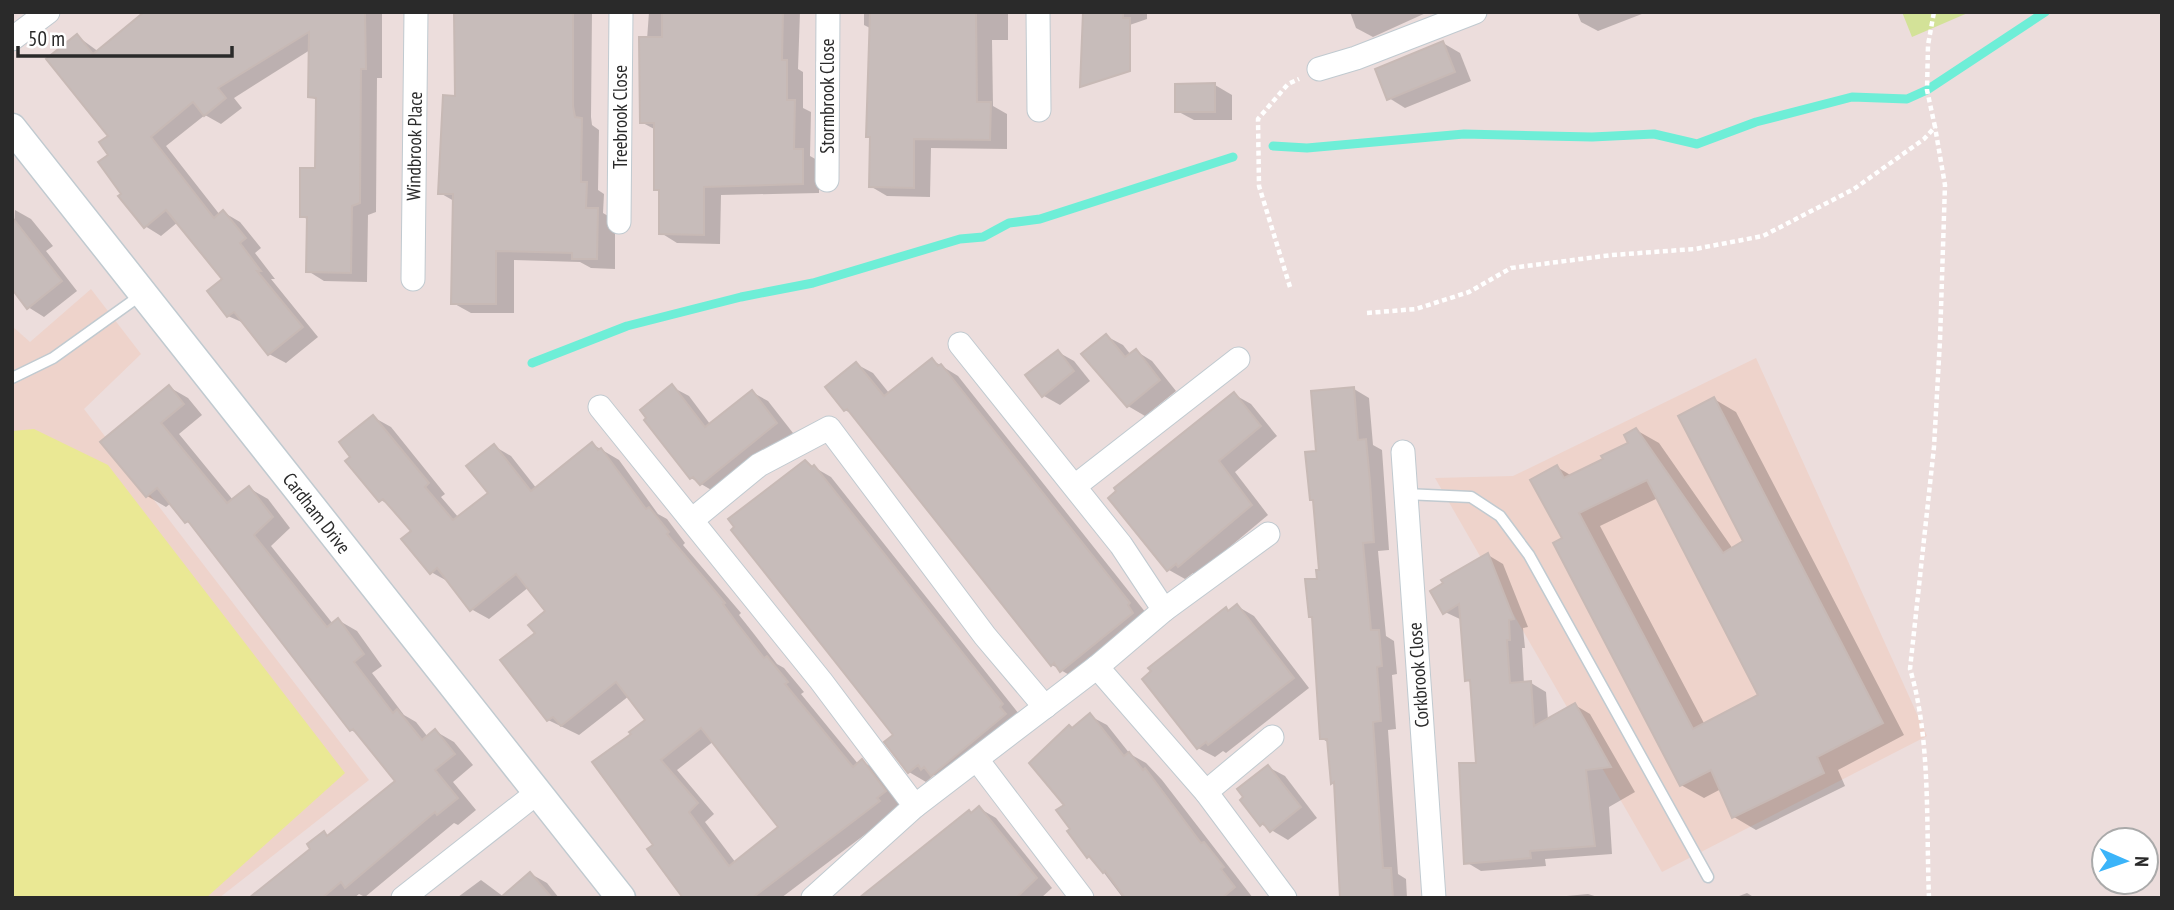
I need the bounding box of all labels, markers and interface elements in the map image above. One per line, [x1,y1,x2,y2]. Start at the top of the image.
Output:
scale bar [18,14,231,58]
text: 50 m [28,25,65,52]
street label: Stormbrook Close [815,38,839,154]
street label: Treebrook Close [608,65,632,169]
street label: Windbrook Place [401,91,427,201]
street label: Cardham Drive [278,468,356,558]
street label: Corkbrook Close [1402,621,1434,728]
north arrow [2090,826,2160,896]
text: N [2130,856,2154,867]

